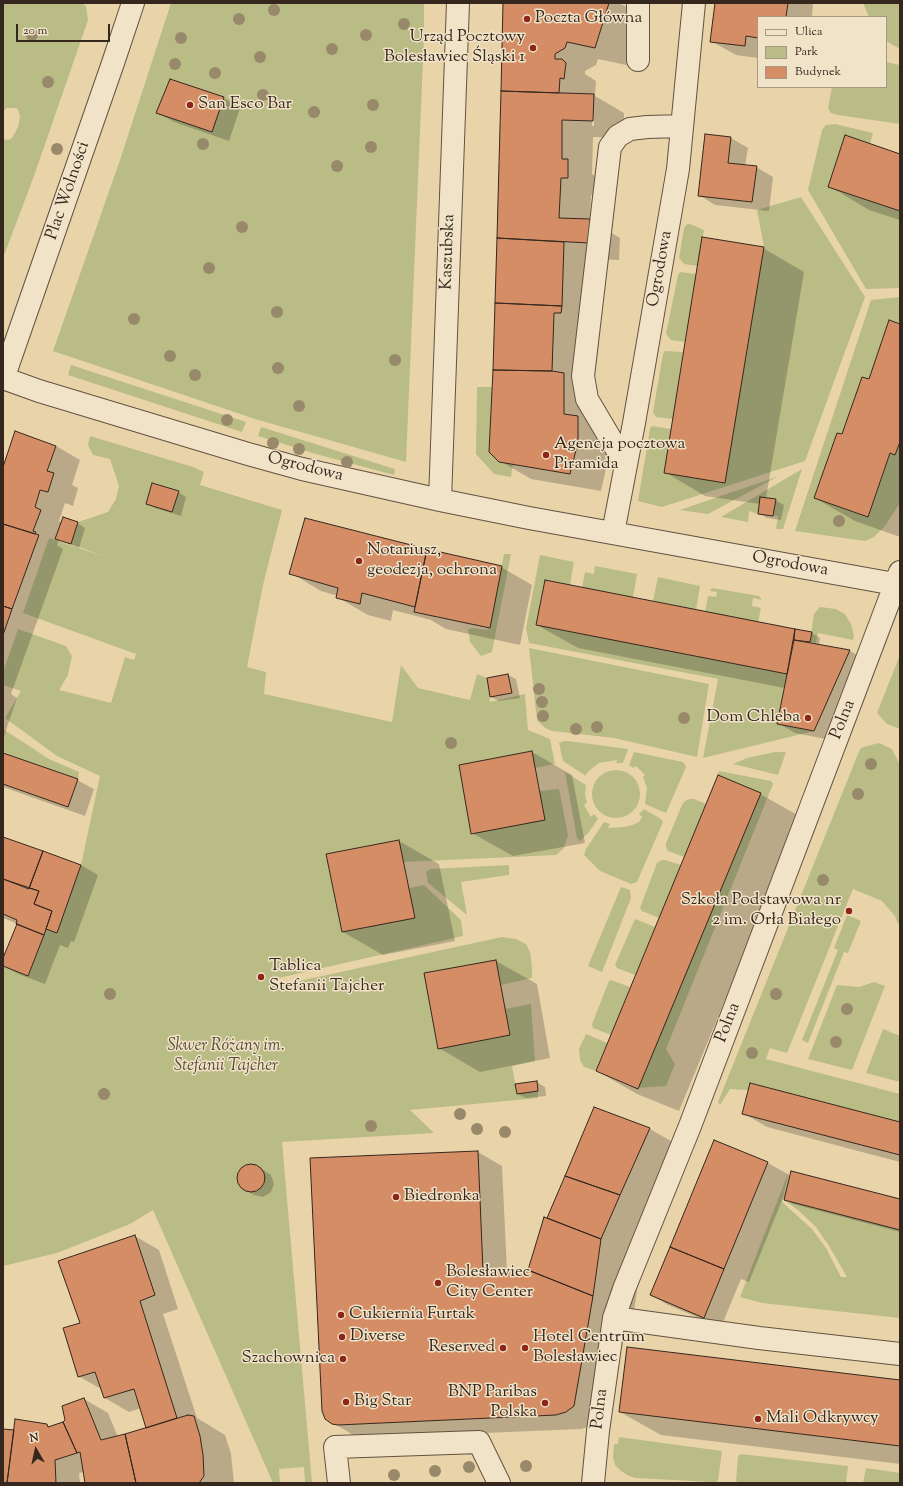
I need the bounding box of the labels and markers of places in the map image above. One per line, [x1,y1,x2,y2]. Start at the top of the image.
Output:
place label: Poczta Główna [535,9,642,29]
marker: Poczta Główna [522,14,532,24]
place label: Urząd Pocztowy Bolesławiec Śląski 1 [384,28,525,68]
marker: Urząd Pocztowy Bolesławiec Śląski 1 [528,43,538,53]
place label: San Esco Bar [198,95,292,115]
marker: San Esco Bar [185,100,195,110]
place label: Agencja pocztowa Piramida [554,435,685,475]
marker: Agencja pocztowa Piramida [541,450,551,460]
place label: Notariusz, geodezja, ochrona [367,541,497,581]
marker: Notariusz, geodezja, ochrona [354,556,364,566]
place label: Dom Chleba [706,708,800,728]
marker: Dom Chleba [803,713,813,723]
place label: Szkoła Podstawowa nr 2 im. Orła Białego [681,891,841,931]
marker: Szkoła Podstawowa nr 2 im. Orła Białego [844,906,854,916]
place label: Tablica Stefanii Tajcher [269,957,384,997]
marker: Tablica Stefanii Tajcher [256,972,266,982]
place label: Biedronka [404,1187,480,1207]
marker: Biedronka [391,1192,401,1202]
place label: Bolesławiec City Center [446,1263,533,1303]
marker: Bolesławiec City Center [433,1278,443,1288]
place label: Cukiernia Furtak [349,1305,475,1325]
marker: Cukiernia Furtak [336,1310,346,1320]
place label: Diverse [350,1327,406,1347]
place label: Hotel Centrum Bolesławiec [533,1328,645,1368]
marker: Diverse [337,1332,347,1342]
place label: Reserved [428,1338,495,1358]
marker: Reserved [498,1343,508,1353]
marker: Hotel Centrum Bolesławiec [520,1343,530,1353]
place label: Szachownica [242,1349,335,1369]
marker: Szachownica [338,1354,348,1364]
place label: BNP Paribas Polska [448,1383,537,1423]
place label: Big Star [354,1392,411,1412]
marker: Big Star [341,1397,351,1407]
marker: BNP Paribas Polska [540,1398,550,1408]
place label: Mali Odkrywcy [766,1409,879,1429]
marker: Mali Odkrywcy [753,1414,763,1424]

